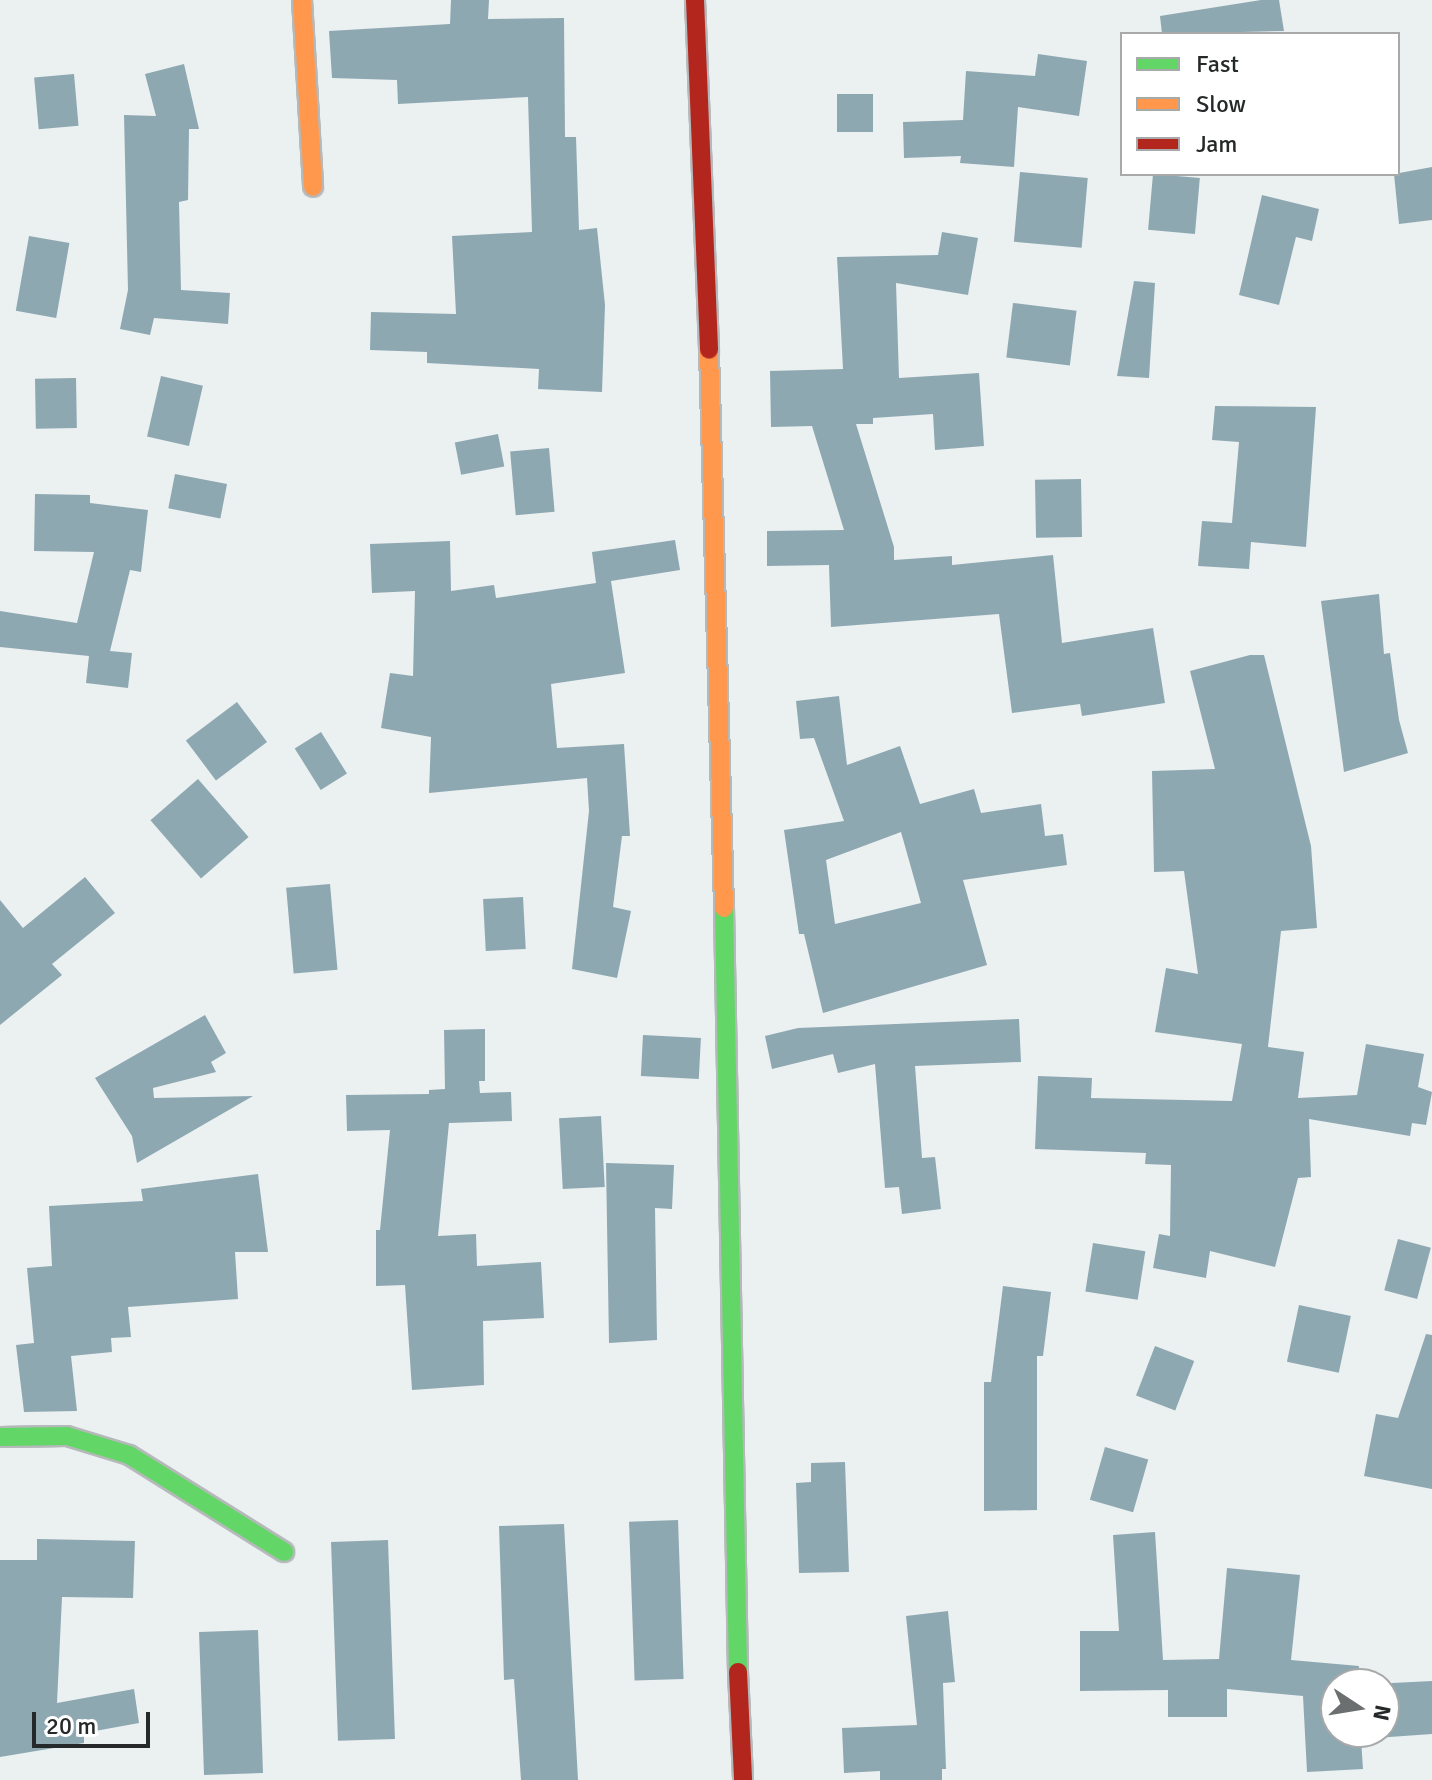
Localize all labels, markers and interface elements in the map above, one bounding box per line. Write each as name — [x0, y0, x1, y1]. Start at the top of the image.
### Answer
legend — [1120, 32, 1400, 176]
text: Fast — [1196, 49, 1239, 79]
text: Slow — [1196, 89, 1246, 119]
text: Jam — [1196, 129, 1237, 159]
north arrow — [1320, 1668, 1400, 1748]
scale bar — [36, 1696, 154, 1746]
text: N — [1367, 1702, 1397, 1723]
text: 20 m — [46, 1711, 96, 1741]

